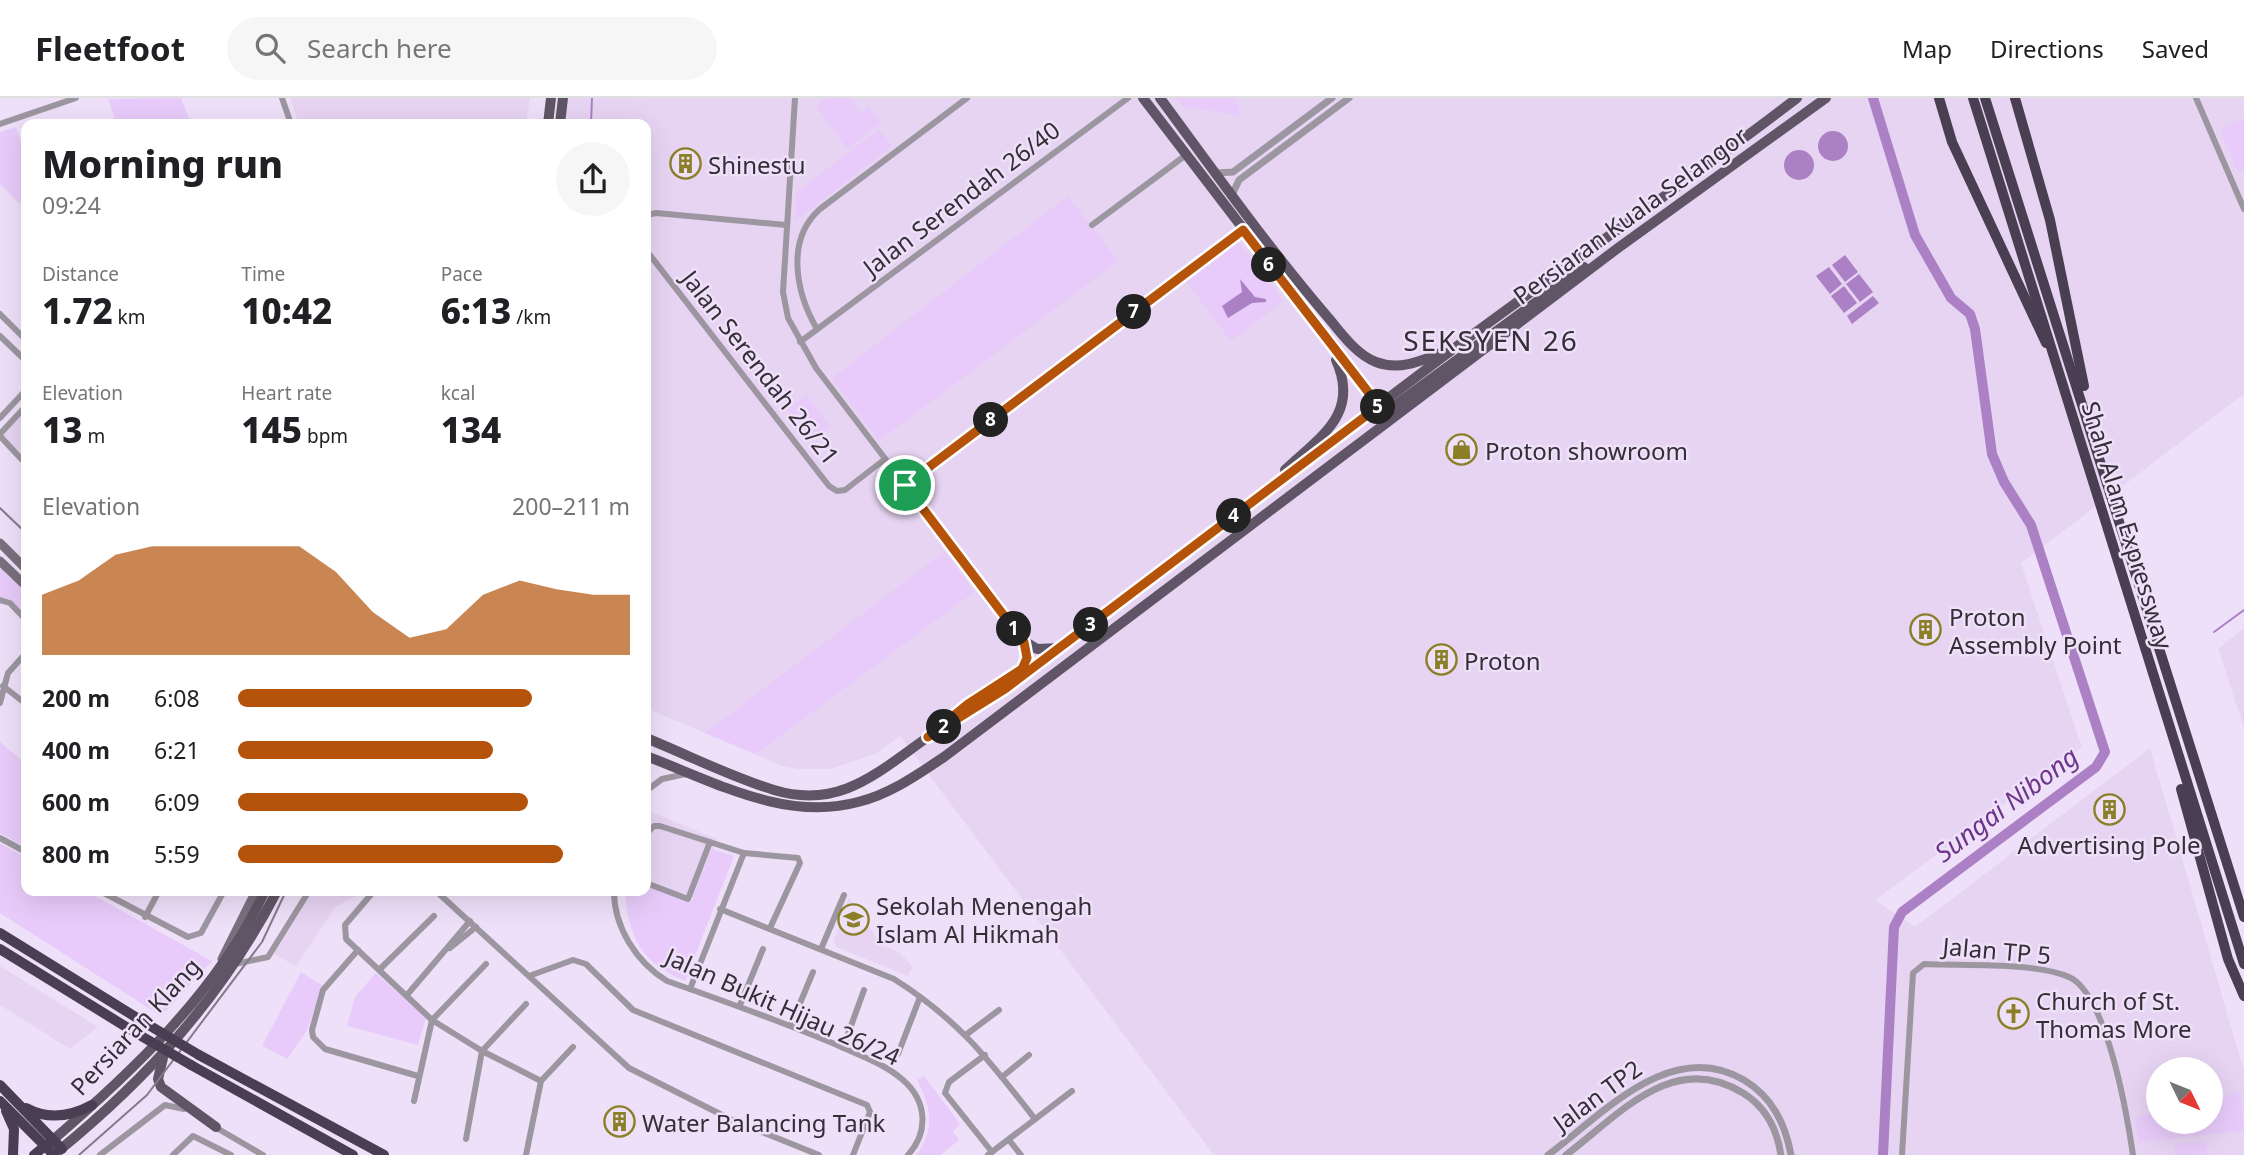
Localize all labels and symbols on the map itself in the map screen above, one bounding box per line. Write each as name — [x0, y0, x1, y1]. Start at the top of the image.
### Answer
street label: Jalan Serendah 26/40 — [854, 113, 1066, 284]
street label: Persiaran Kuala Selangor — [1506, 119, 1754, 311]
building icon: Shinestu — [668, 147, 702, 181]
place label: Shinestu — [708, 148, 806, 181]
pin: 6 — [1252, 248, 1286, 282]
street label: Jalan Serendah 26/21 — [673, 261, 847, 471]
pin: 7 — [1116, 294, 1152, 330]
district label: SEKSYEN 26 — [1403, 321, 1579, 359]
pin: 5 — [1360, 390, 1396, 424]
street label: Shah Alam Expressway — [2075, 397, 2182, 654]
pin: 8 — [974, 402, 1009, 438]
shop icon: Proton showroom — [1445, 433, 1479, 467]
place label: Proton showroom — [1485, 434, 1688, 467]
pin — [875, 455, 935, 515]
pin: 4 — [1216, 498, 1252, 534]
place label: Proton Assembly Point — [1949, 600, 2122, 661]
pin: 3 — [1074, 608, 1108, 642]
pin: 1 — [996, 612, 1032, 646]
building icon: Proton Assembly Point — [1909, 613, 1943, 647]
building icon: Proton — [1424, 643, 1458, 677]
place label: Proton — [1464, 644, 1541, 677]
pin: 2 — [926, 710, 962, 744]
water label: Sungai Nibong — [1927, 738, 2085, 870]
building icon: Advertising Pole — [2092, 793, 2126, 827]
place label: Advertising Pole — [2018, 828, 2200, 861]
place label: Sekolah Menengah Islam Al Hikmah — [876, 889, 1092, 950]
school or university icon: Sekolah Menengah Islam Al Hikmah — [836, 902, 870, 936]
street label: Jalan TP 5 — [1939, 929, 2053, 971]
street label: Jalan Bukit Hijau 26/24 — [659, 939, 906, 1073]
street label: Persiaran Klang — [63, 950, 207, 1102]
place label: Church of St. Thomas More — [2036, 984, 2192, 1045]
church icon: Church of St. Thomas More — [1996, 997, 2030, 1031]
street label: Jalan TP2 — [1544, 1052, 1648, 1140]
north arrow — [2146, 1057, 2222, 1134]
building icon: Water Balancing Tank — [602, 1105, 636, 1139]
place label: Water Balancing Tank — [642, 1106, 885, 1139]

